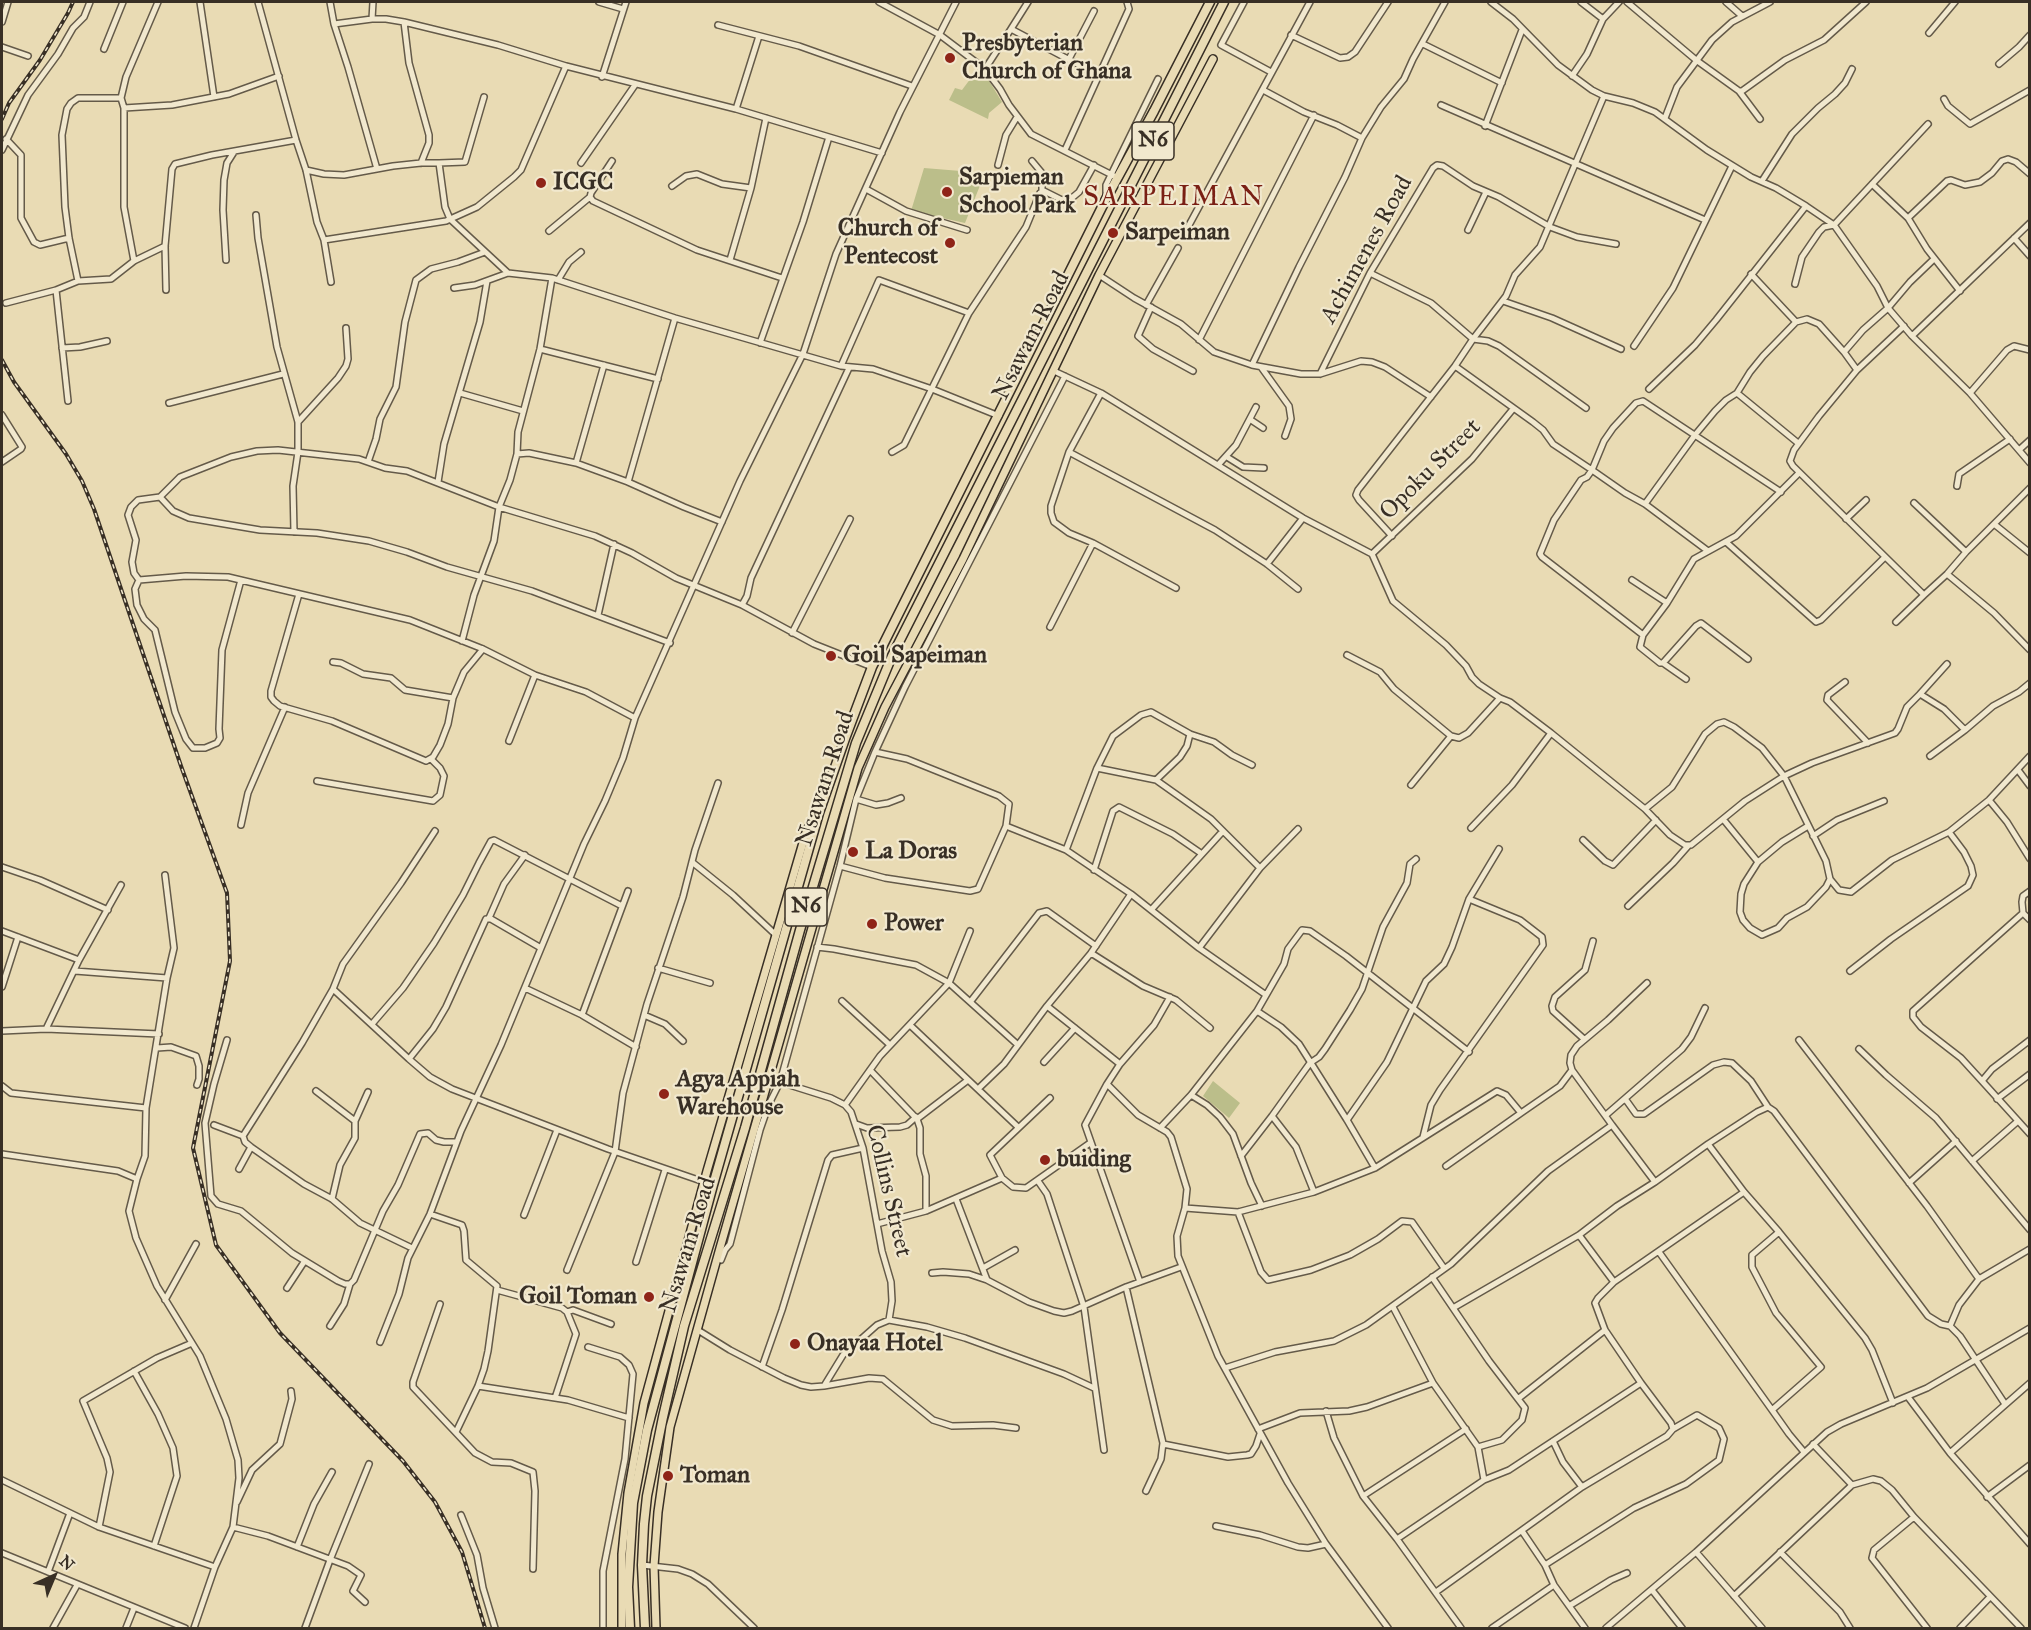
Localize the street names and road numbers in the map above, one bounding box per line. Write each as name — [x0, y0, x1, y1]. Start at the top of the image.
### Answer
road number: N6 — [1132, 122, 1174, 160]
street label: Achimenes Road — [1315, 171, 1419, 329]
street label: Nsawam Road — [987, 267, 1077, 405]
street label: Opoku Street — [1374, 413, 1488, 527]
street label: Nsawam Road — [791, 708, 861, 850]
road number: N6 — [785, 888, 827, 926]
street label: Collins Street — [859, 1122, 917, 1260]
street label: Nsawam Road — [655, 1173, 723, 1317]

